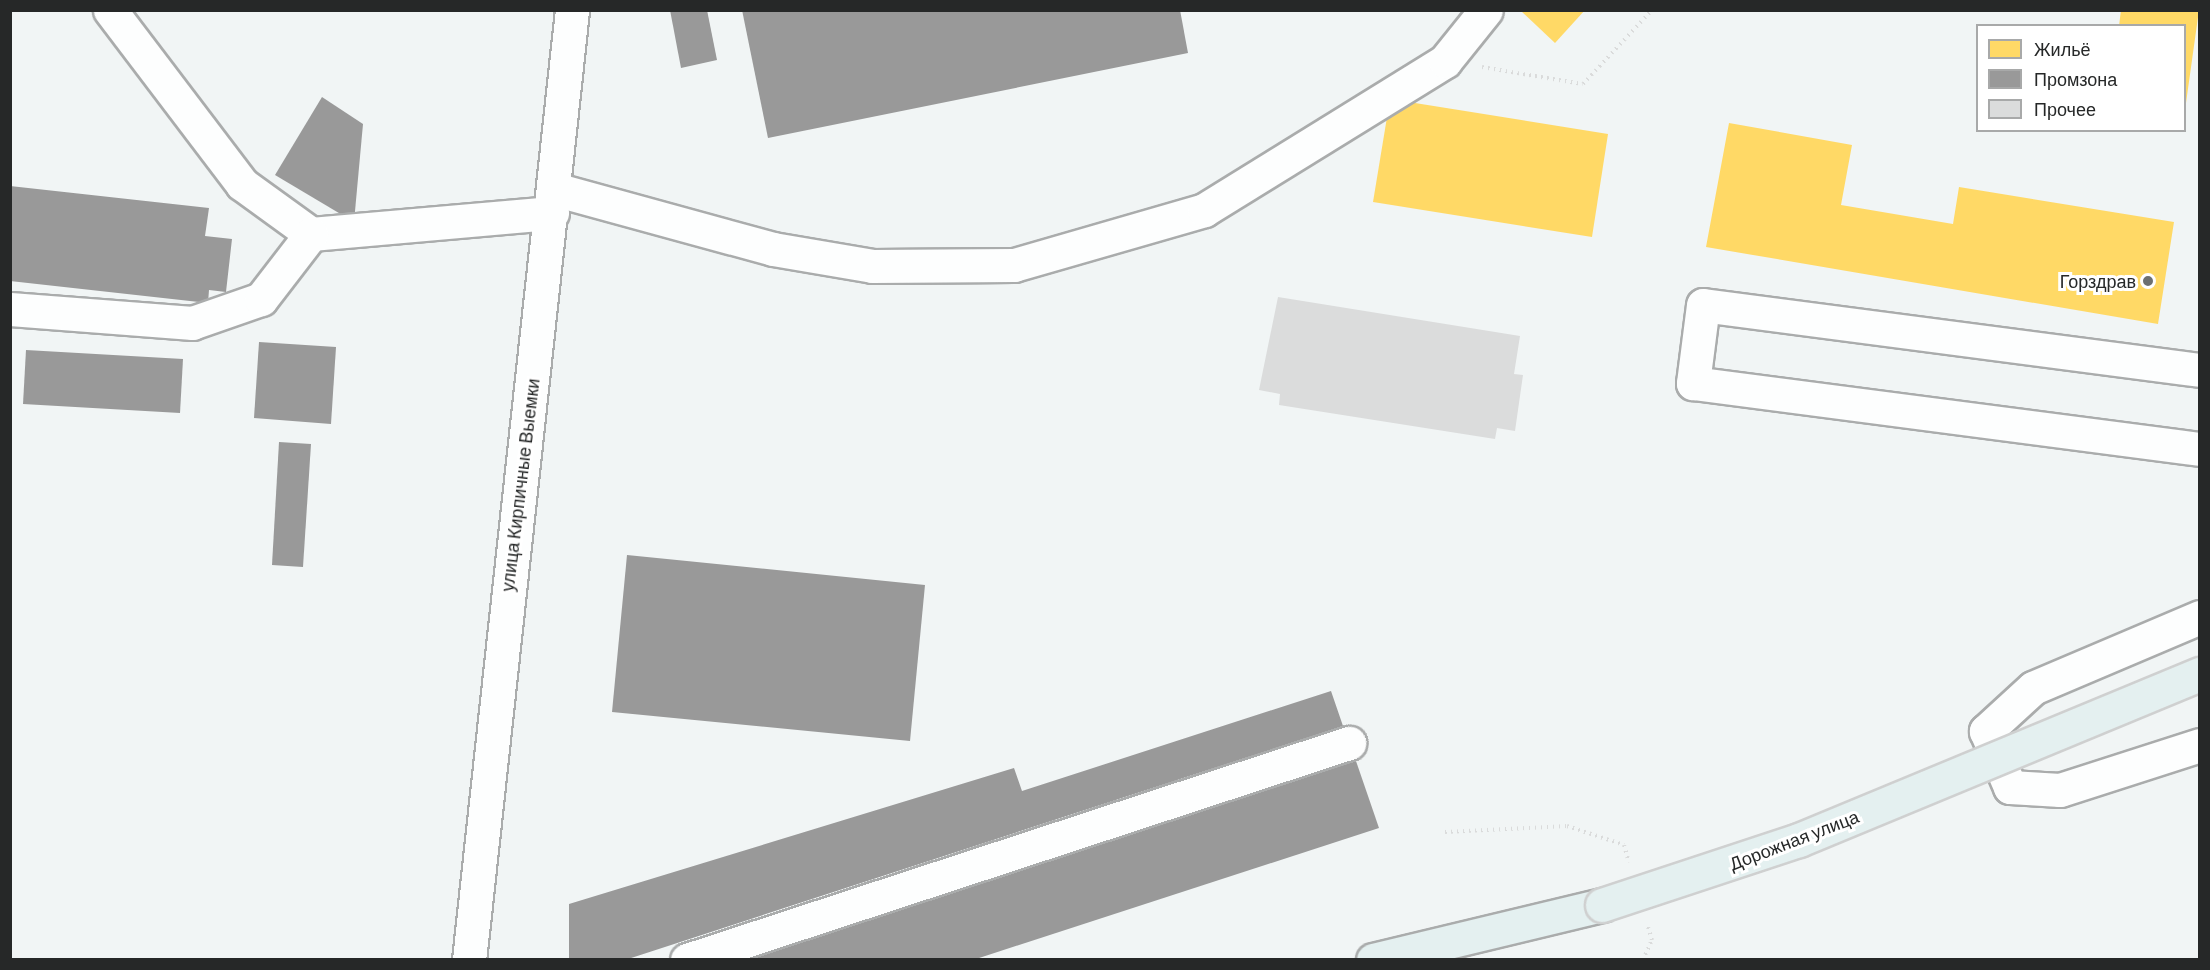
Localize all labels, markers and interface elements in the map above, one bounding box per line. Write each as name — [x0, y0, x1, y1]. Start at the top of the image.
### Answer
legend — [1976, 24, 2186, 132]
text: Жильё — [2034, 38, 2091, 60]
text: Промзона — [2034, 68, 2117, 90]
text: Прочее — [2034, 98, 2096, 120]
place label: Горздрав — [2060, 270, 2136, 292]
marker: Горздрав — [2141, 274, 2155, 288]
street label: улица Кирпичные Выемки — [496, 377, 544, 593]
street label: Дорожная улица — [1726, 805, 1862, 875]

